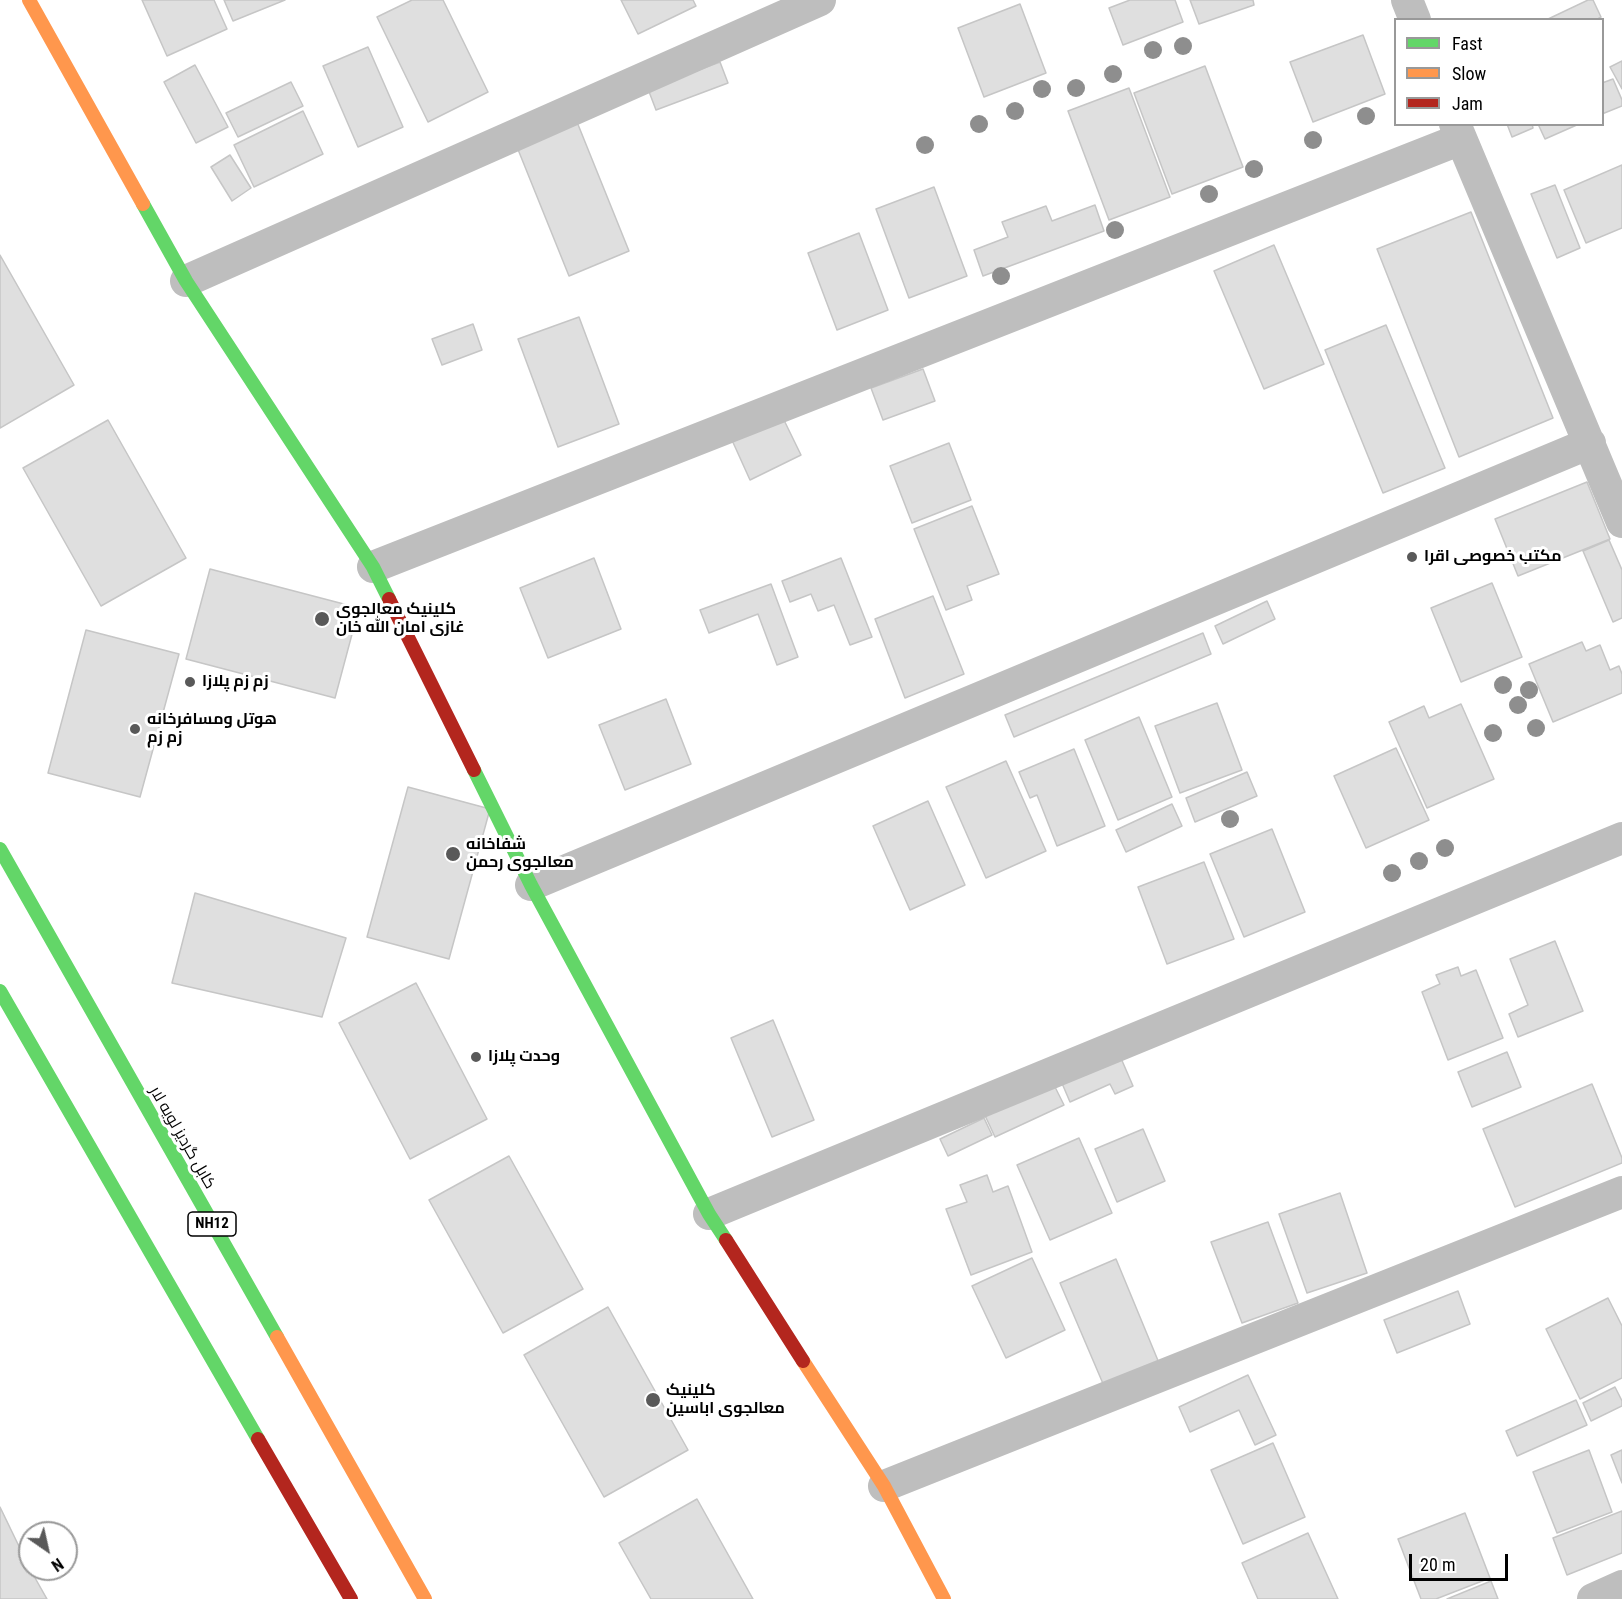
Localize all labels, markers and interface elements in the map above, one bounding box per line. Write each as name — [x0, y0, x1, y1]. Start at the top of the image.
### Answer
legend — [1394, 18, 1604, 126]
text: Fast — [1452, 33, 1483, 54]
text: Slow — [1452, 63, 1486, 84]
text: Jam — [1452, 93, 1483, 114]
place label: مکتب خصوصی اقرا — [1424, 547, 1562, 567]
marker: مکتب خصوصی اقرا — [1405, 550, 1419, 564]
place label: کلینیک معالجوی غازی امان الله خان — [336, 600, 464, 638]
marker: کلینیک معالجوی غازی امان الله خان — [313, 610, 331, 628]
place label: زم زم پلازا — [202, 672, 269, 692]
marker: زم زم پلازا — [183, 675, 197, 689]
place label: هوتل ومسافرخانه زم زم — [147, 710, 277, 748]
marker: هوتل ومسافرخانه زم زم — [128, 722, 142, 736]
place label: شفاخانه معالجوی رحمن — [466, 835, 574, 873]
marker: شفاخانه معالجوی رحمن — [444, 845, 462, 863]
place label: وحدت پلازا — [488, 1047, 560, 1067]
marker: وحدت پلازا — [469, 1050, 483, 1064]
street label: کابل گردیز لویه لار — [145, 1083, 219, 1193]
road number: NH12 — [188, 1212, 236, 1236]
place label: کلینیک معالجوی اباسین — [666, 1381, 785, 1419]
marker: کلینیک معالجوی اباسین — [644, 1391, 662, 1409]
north arrow — [18, 1521, 78, 1581]
scale bar — [1412, 1542, 1511, 1580]
text: N — [48, 1554, 67, 1575]
text: 20 m — [1420, 1554, 1455, 1575]

